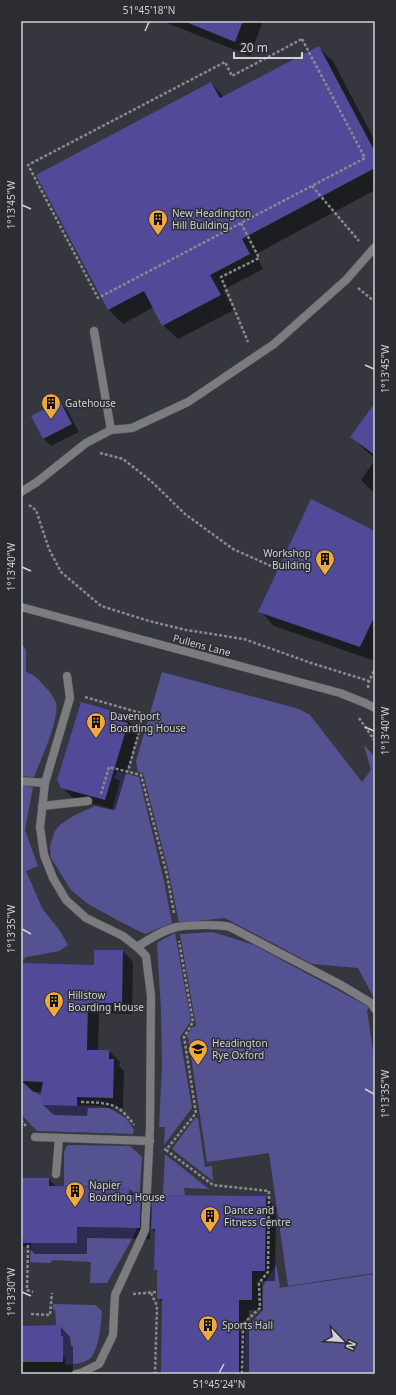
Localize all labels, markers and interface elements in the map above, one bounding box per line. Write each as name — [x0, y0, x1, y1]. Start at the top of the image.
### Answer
text: 51°45'18"N — [123, 3, 175, 17]
scale bar — [234, 34, 302, 60]
text: 20 m — [240, 39, 268, 56]
text: 1°13'45"W — [4, 180, 18, 229]
place label: New Headington Hill Building — [172, 206, 251, 232]
building icon: New Headington Hill Building — [147, 208, 169, 236]
text: 1°13'45"W — [378, 344, 392, 393]
building icon: Gatehouse — [40, 392, 62, 420]
place label: Gatehouse — [65, 396, 116, 410]
text: 1°13'40"W — [4, 542, 18, 591]
place label: Workshop Building — [263, 546, 311, 572]
building icon: Workshop Building — [314, 548, 336, 576]
street label: Pullens Lane — [172, 631, 233, 660]
text: 1°13'40"W — [378, 706, 392, 755]
place label: Davenport Boarding House — [110, 709, 186, 735]
building icon: Davenport Boarding House — [85, 711, 107, 739]
text: 1°13'35"W — [4, 904, 18, 953]
place label: Hillstow Boarding House — [68, 988, 144, 1014]
building icon: Hillstow Boarding House — [43, 990, 65, 1018]
place label: Headington Rye Oxford — [212, 1036, 268, 1062]
school or university icon: Headington Rye Oxford — [187, 1038, 209, 1066]
text: 1°13'35"W — [378, 1069, 392, 1118]
place label: Napier Boarding House — [89, 1178, 165, 1204]
building icon: Napier Boarding House — [64, 1180, 86, 1208]
place label: Dance and Fitness Centre — [224, 1203, 291, 1229]
building icon: Dance and Fitness Centre — [199, 1205, 221, 1233]
text: 1°13'30"W — [4, 1267, 18, 1316]
building icon: Sports Hall — [197, 1314, 219, 1342]
place label: Sports Hall — [222, 1318, 273, 1332]
north arrow — [322, 1321, 362, 1361]
text: N — [343, 1338, 360, 1353]
text: 51°45'24"N — [193, 1377, 245, 1391]

